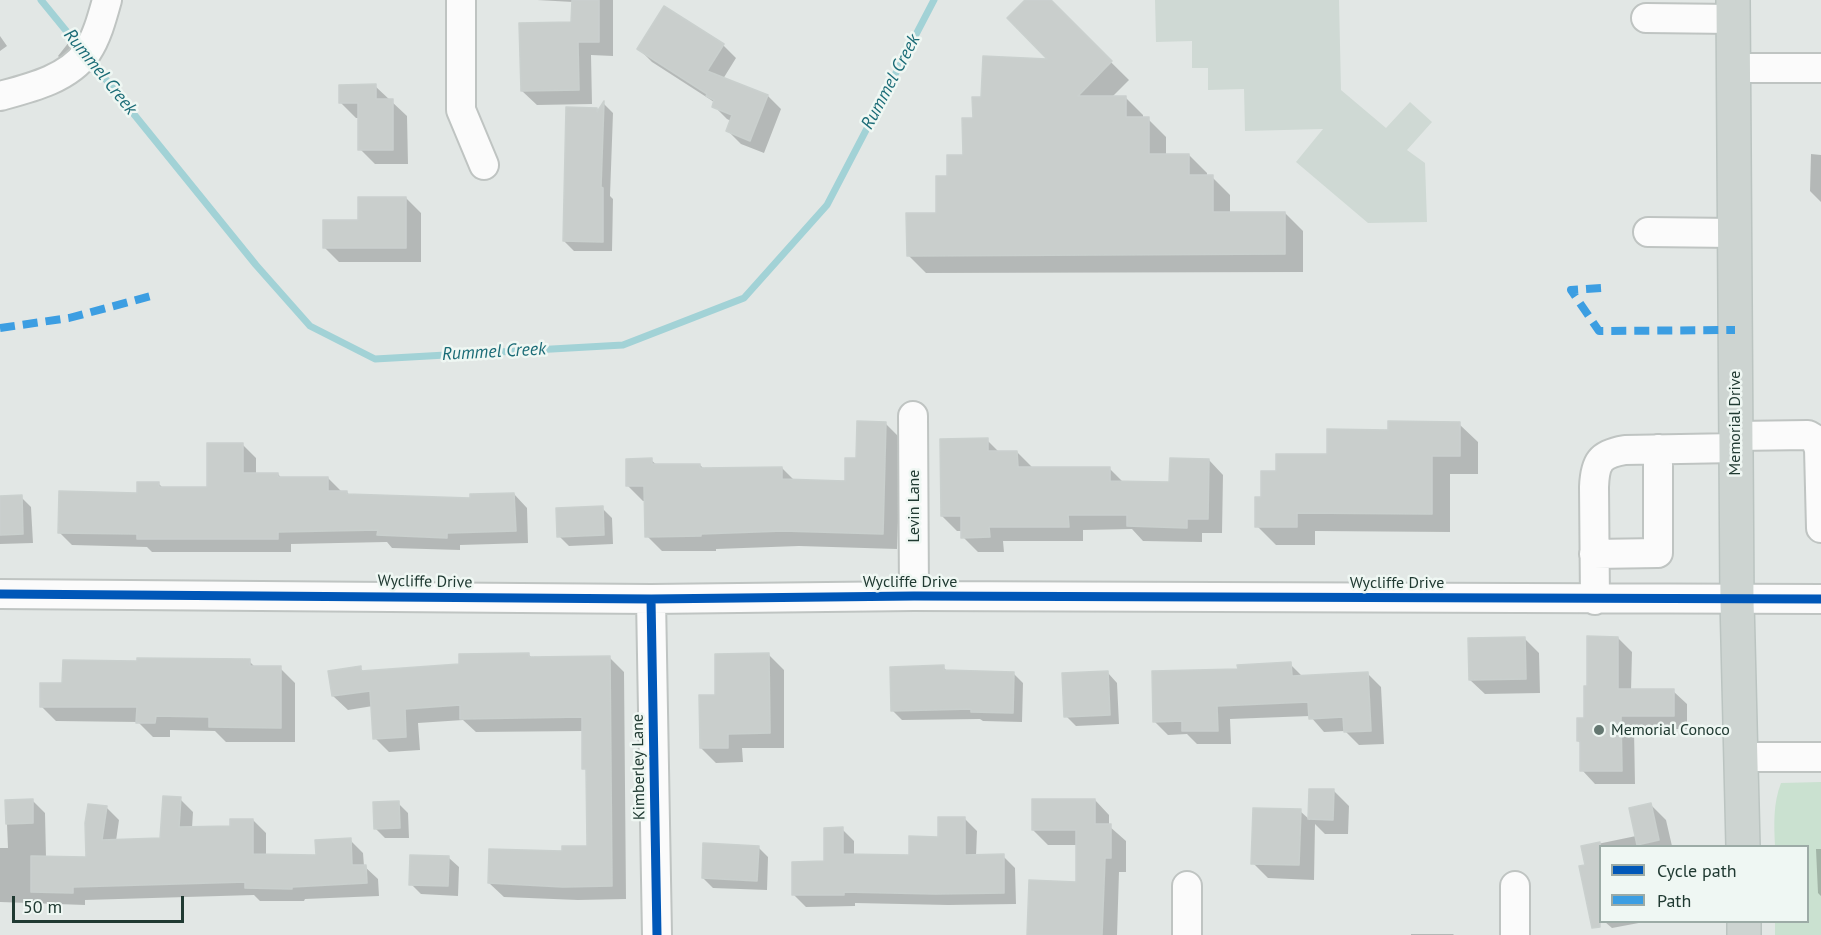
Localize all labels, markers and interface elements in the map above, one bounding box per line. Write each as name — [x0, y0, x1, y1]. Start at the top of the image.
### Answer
water label: Rummel Creek — [59, 25, 141, 119]
water label: Rummel Creek — [857, 31, 925, 133]
water label: Rummel Creek — [441, 338, 547, 366]
street label: Memorial Drive — [1725, 371, 1745, 475]
street label: Levin Lane — [904, 470, 924, 542]
street label: Wycliffe Drive — [377, 572, 473, 592]
street label: Wycliffe Drive — [863, 572, 957, 592]
street label: Wycliffe Drive — [1350, 573, 1444, 593]
street label: Kimberley Lane — [628, 714, 650, 820]
place label: Memorial Conoco — [1611, 720, 1730, 740]
marker: Memorial Conoco — [1592, 723, 1606, 737]
legend — [1599, 845, 1809, 923]
text: Cycle path — [1657, 859, 1737, 882]
scale bar — [15, 884, 188, 922]
text: Path — [1657, 889, 1691, 912]
text: 50 m — [23, 895, 62, 918]

